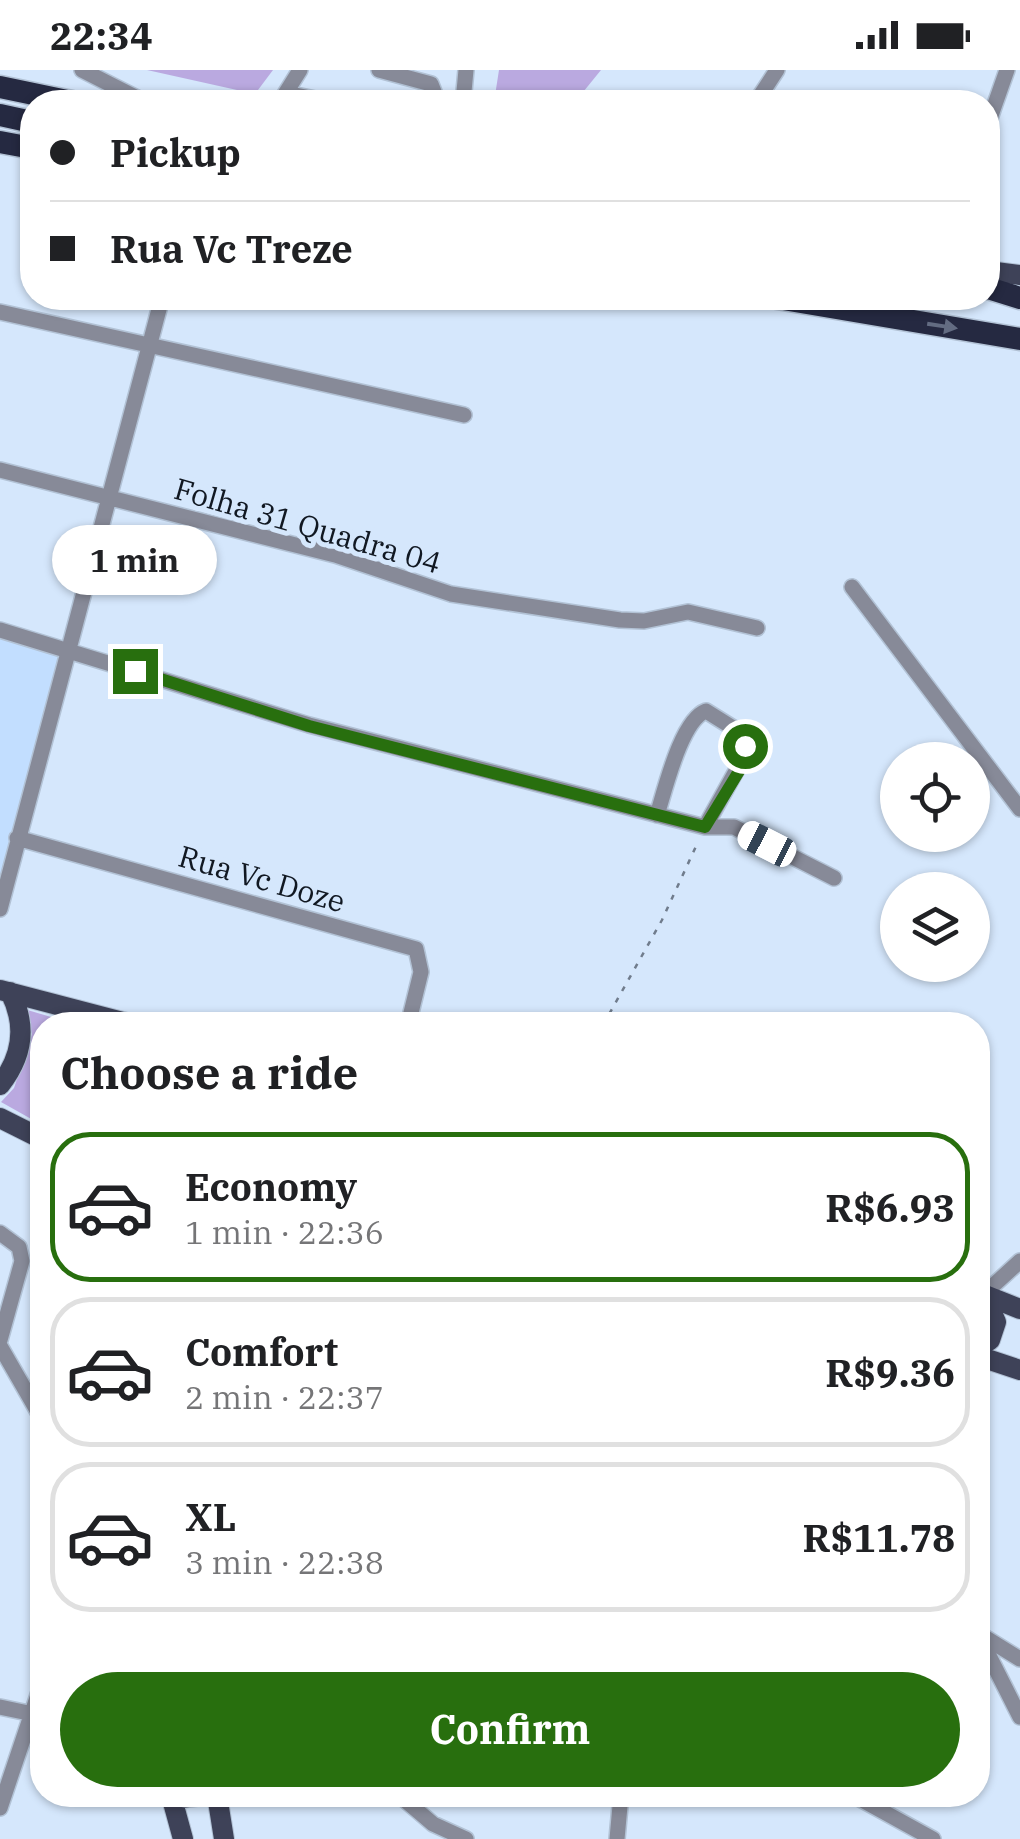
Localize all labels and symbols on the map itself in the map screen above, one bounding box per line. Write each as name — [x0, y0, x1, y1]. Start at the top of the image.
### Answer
one-way arrow — [927, 319, 958, 335]
street label: Folha 31 Quadra 04 — [170, 468, 446, 582]
callout: 1 min — [52, 526, 218, 596]
route end — [113, 649, 158, 694]
route start — [723, 724, 768, 769]
car — [733, 817, 801, 871]
street label: Rua Vc Doze — [174, 836, 350, 920]

